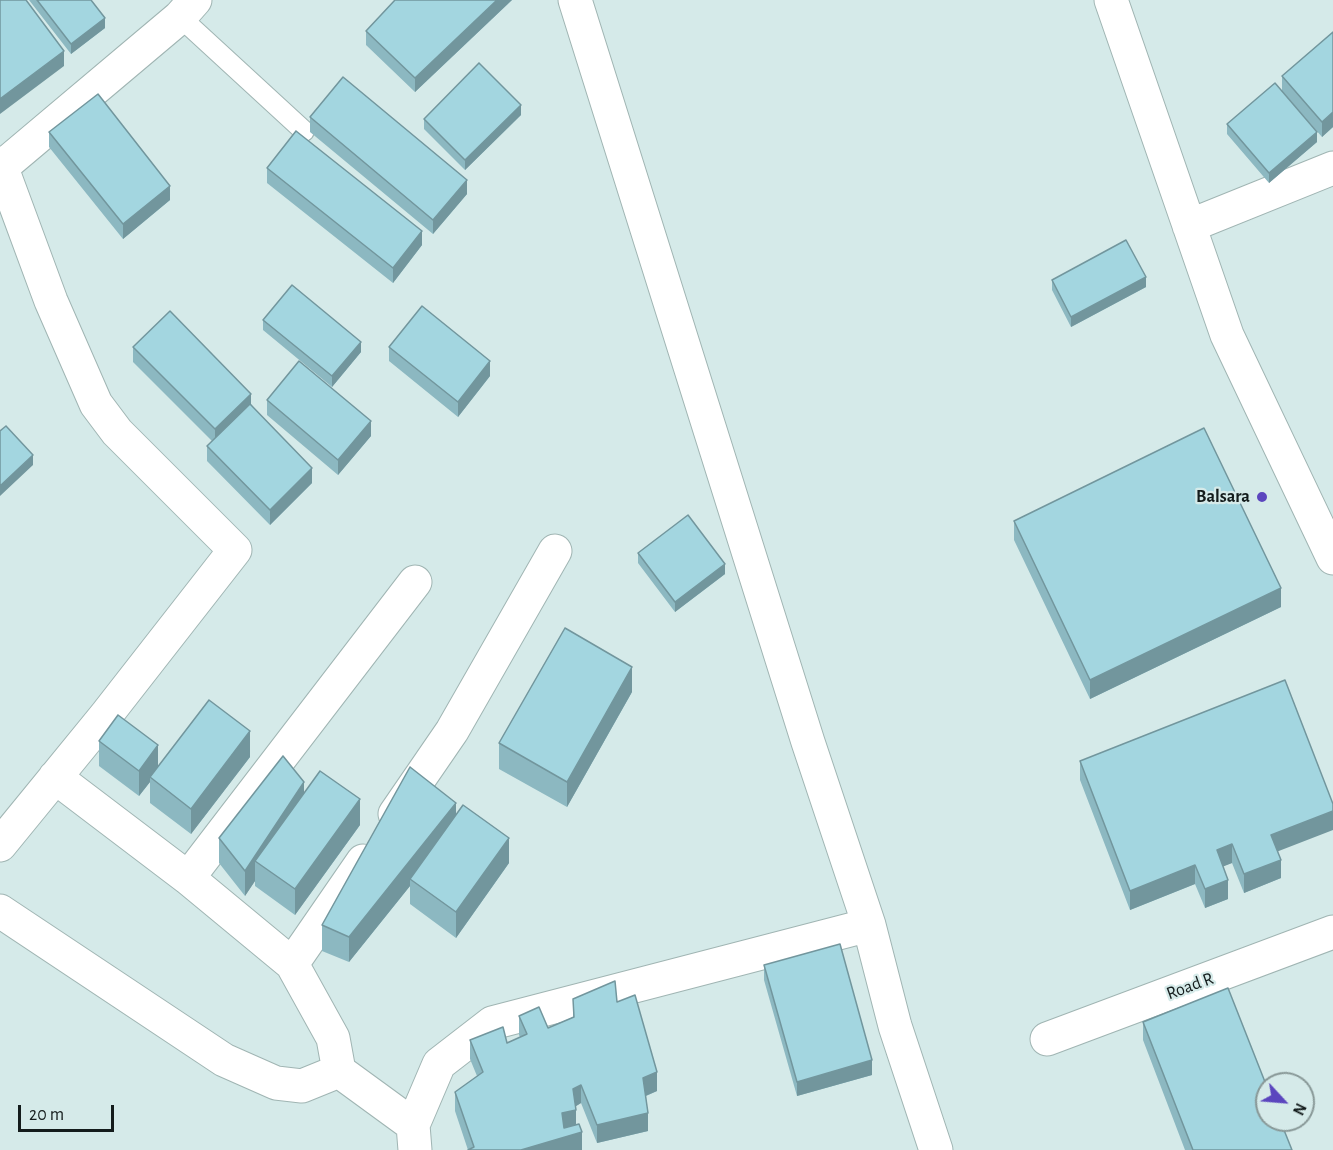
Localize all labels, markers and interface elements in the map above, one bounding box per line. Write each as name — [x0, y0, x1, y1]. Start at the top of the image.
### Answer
place label: Balsara — [1196, 486, 1250, 508]
marker: Balsara — [1255, 490, 1269, 504]
street label: Road R — [1163, 968, 1217, 1004]
north arrow — [1255, 1072, 1315, 1132]
scale bar — [21, 1093, 117, 1131]
text: N — [1290, 1101, 1309, 1118]
text: 20 m — [29, 1106, 64, 1124]

